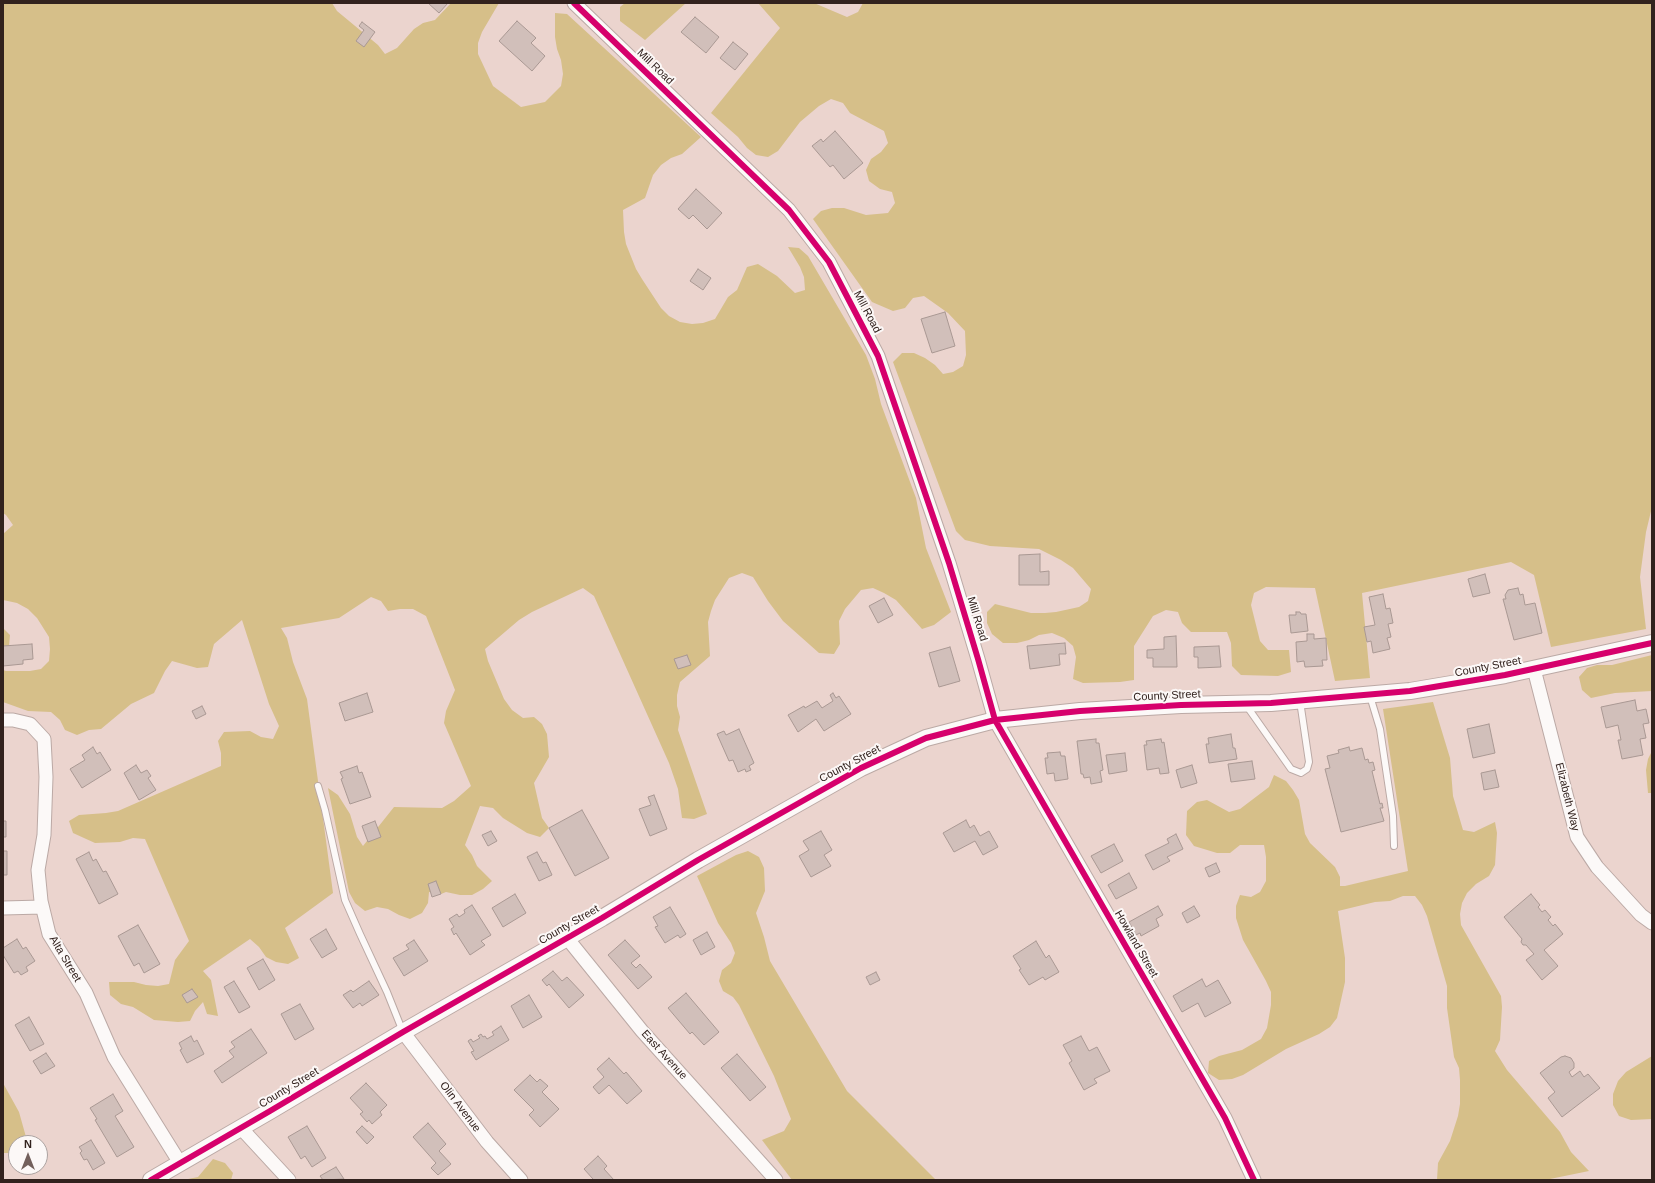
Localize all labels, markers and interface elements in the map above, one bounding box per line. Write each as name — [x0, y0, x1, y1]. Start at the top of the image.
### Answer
street label: Mill Road — [634, 46, 676, 88]
street label: Mill Road — [850, 289, 884, 335]
street label: Mill Road — [964, 595, 990, 643]
street label: County Street — [1454, 654, 1522, 680]
street label: County Street — [1133, 688, 1201, 704]
street label: County Street — [817, 742, 883, 786]
street label: Elizabeth Way — [1552, 761, 1582, 833]
street label: County Street — [537, 902, 601, 948]
street label: Howland Street — [1111, 908, 1161, 980]
street label: Alta Street — [46, 934, 84, 984]
street label: East Avenue — [638, 1027, 690, 1083]
street label: County Street — [257, 1065, 321, 1111]
street label: Olin Avenue — [437, 1079, 483, 1135]
north arrow — [8, 1135, 48, 1175]
text: N — [24, 1138, 32, 1150]

